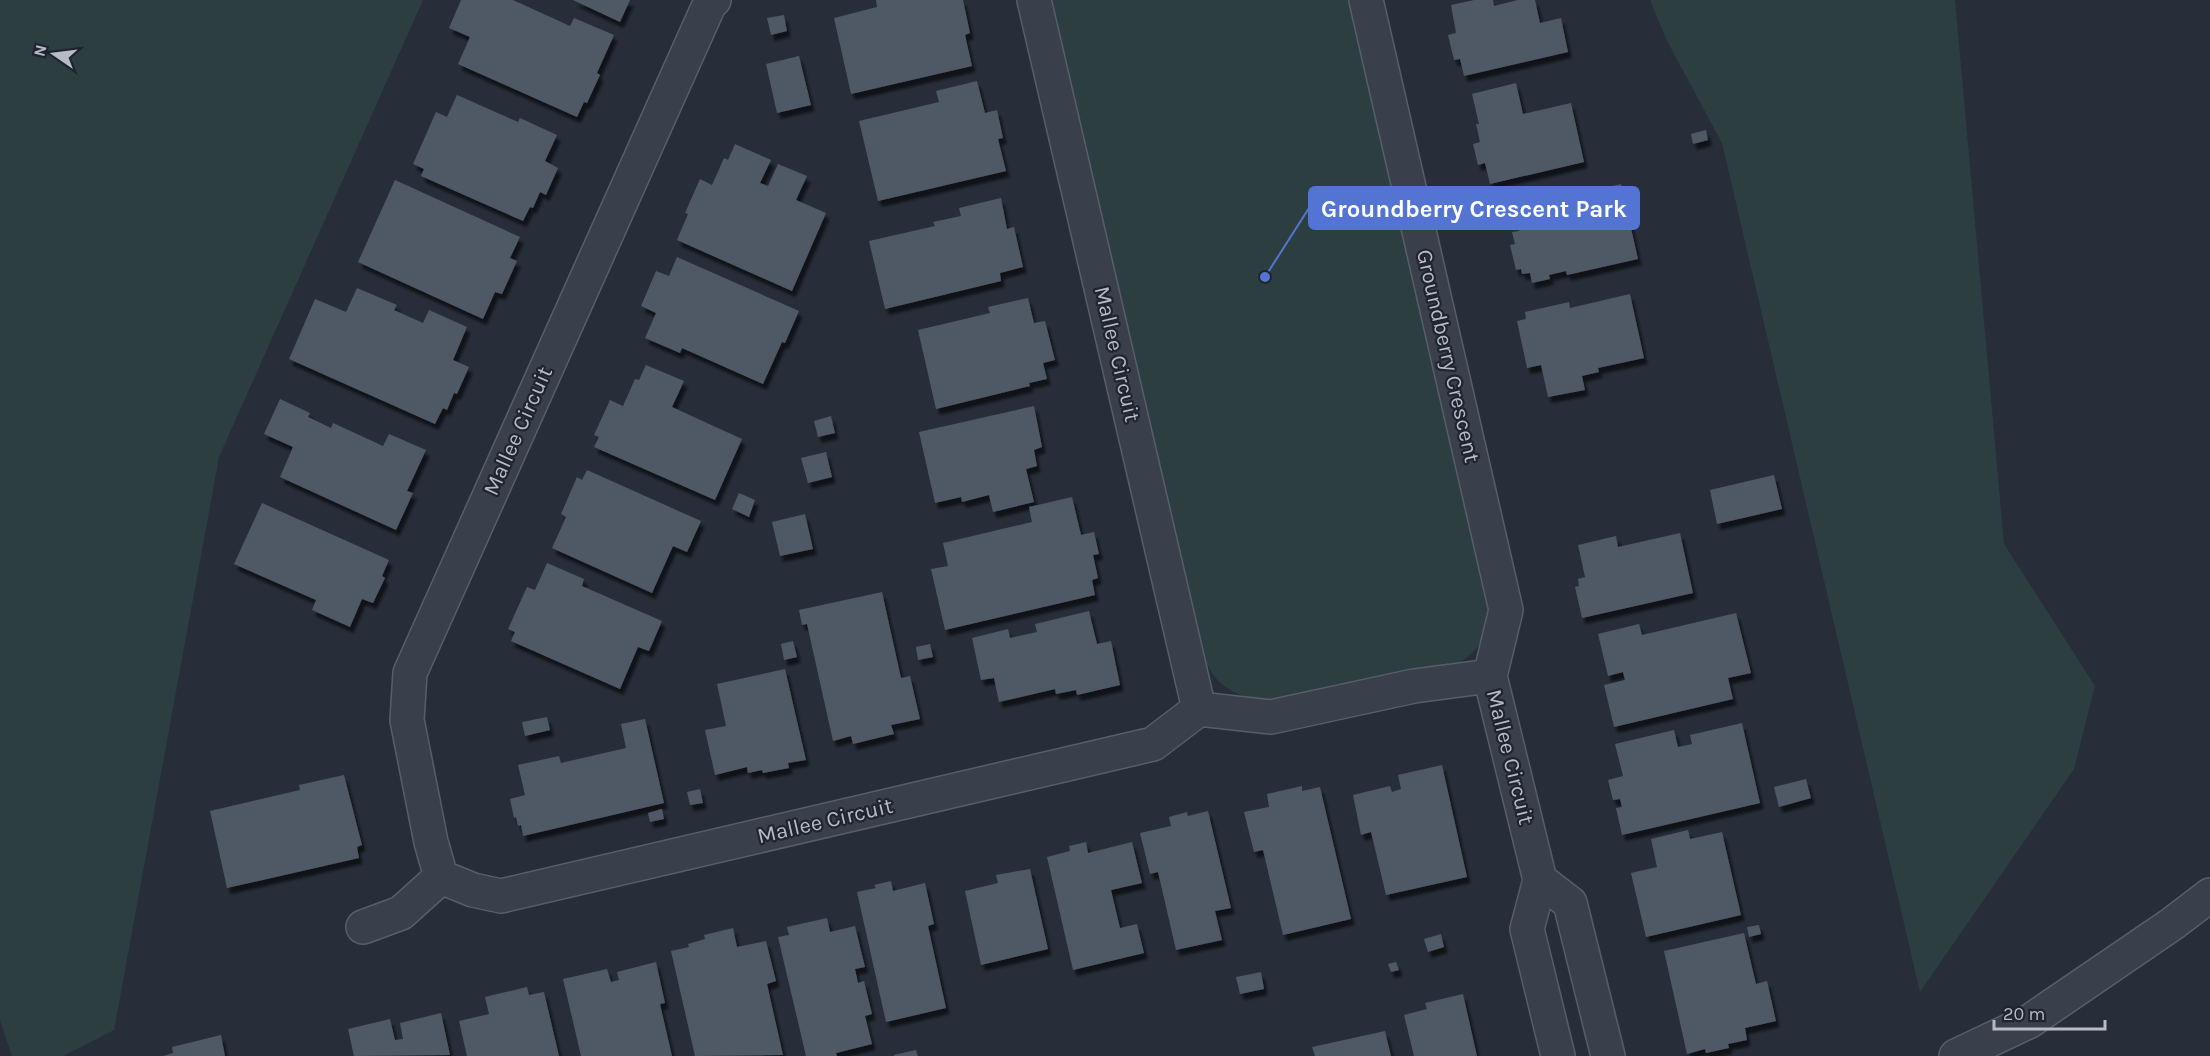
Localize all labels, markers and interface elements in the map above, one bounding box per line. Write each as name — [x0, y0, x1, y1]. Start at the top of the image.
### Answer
north arrow — [24, 24, 84, 84]
text: N — [29, 43, 51, 58]
callout: Groundberry Crescent Park — [1309, 187, 1639, 229]
text: Groundberry Crescent Park — [1321, 195, 1627, 223]
street label: Groundberry Crescent — [1411, 247, 1485, 465]
street label: Mallee Circuit — [1089, 284, 1145, 424]
street label: Mallee Circuit — [478, 362, 558, 500]
street label: Mallee Circuit — [1481, 687, 1539, 827]
street label: Mallee Circuit — [755, 793, 895, 849]
scale bar — [1994, 993, 2105, 1031]
text: 20 m — [2003, 1003, 2045, 1025]

